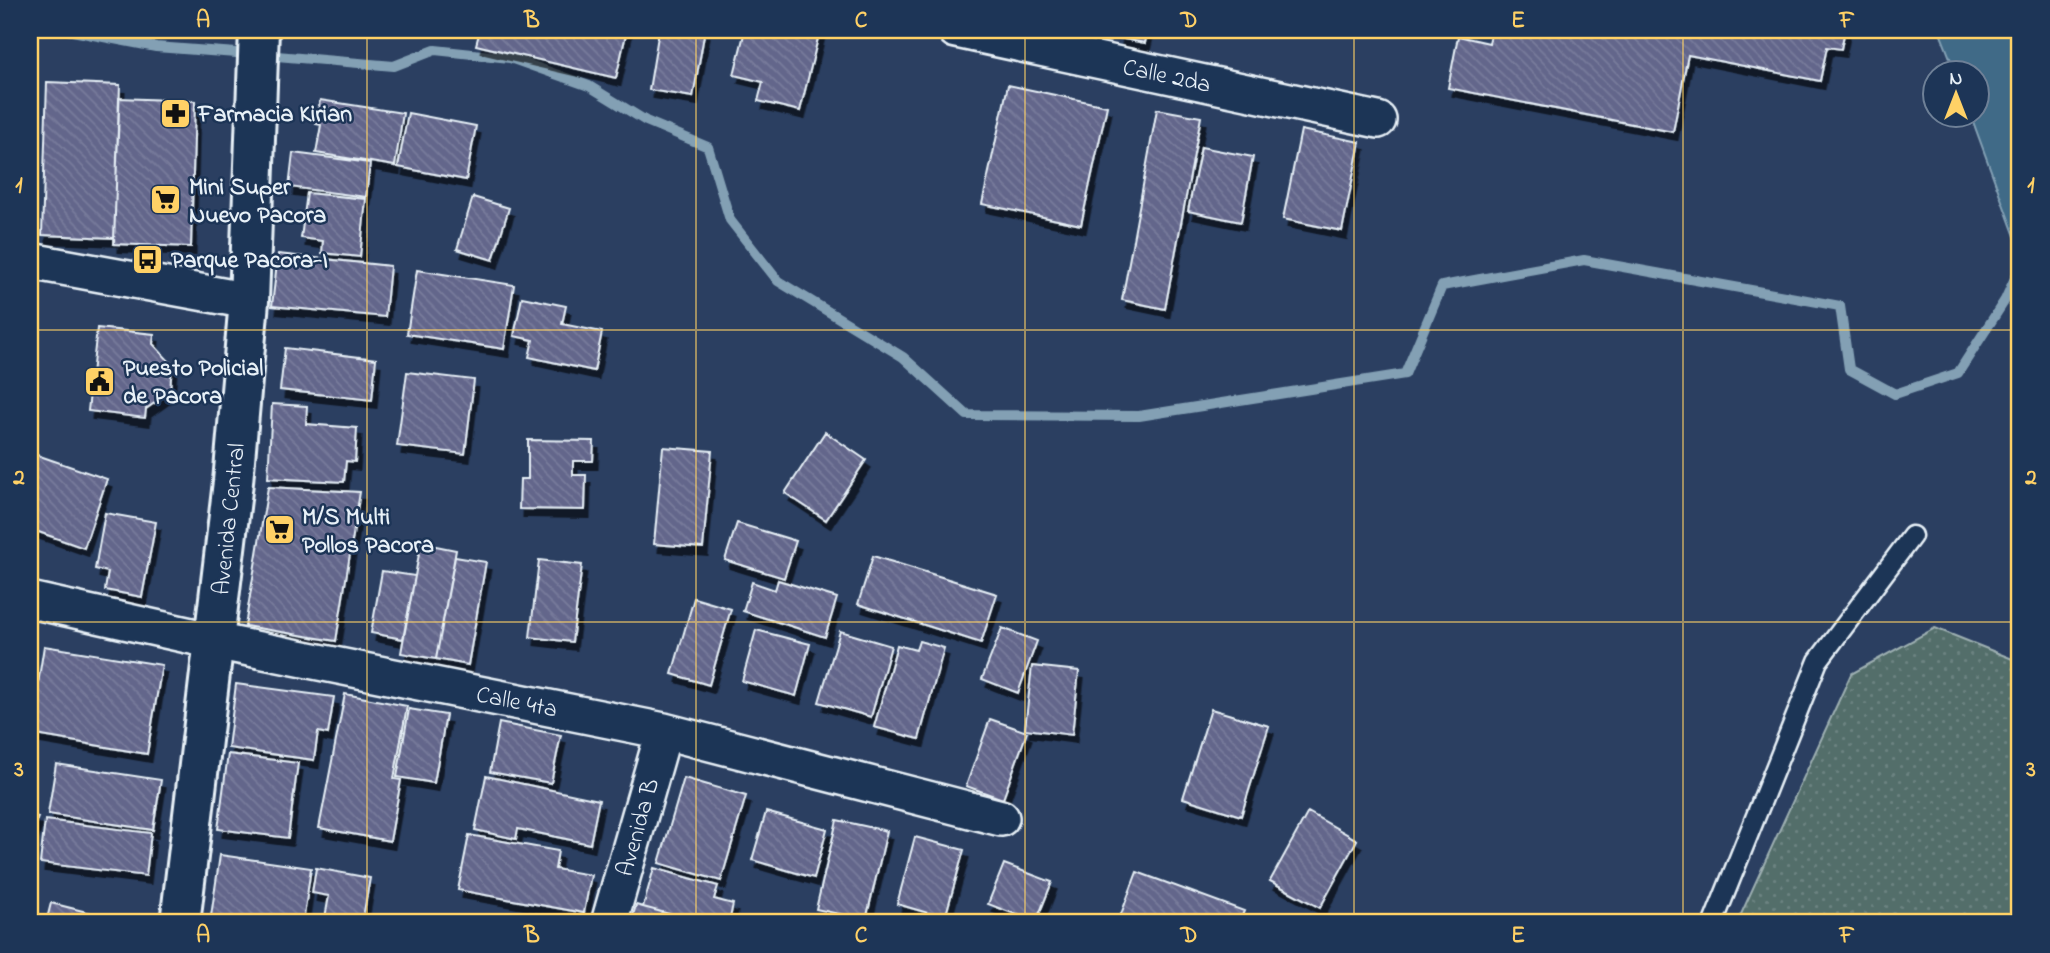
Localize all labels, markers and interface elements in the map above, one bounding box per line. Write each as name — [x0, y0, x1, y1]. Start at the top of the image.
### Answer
text: A — [196, 5, 210, 38]
text: B — [523, 5, 540, 38]
text: C — [855, 5, 868, 38]
text: D — [1180, 5, 1197, 38]
text: E — [1511, 5, 1525, 38]
text: F — [1839, 5, 1855, 38]
street label: Calle 2da — [1119, 51, 1214, 104]
north arrow — [1920, 60, 1990, 130]
text: N — [1950, 66, 1963, 93]
pharmacy icon: Farmacia Kirian — [158, 96, 192, 130]
place label: Farmacia Kirian — [197, 98, 352, 133]
text: 1 — [15, 170, 23, 203]
text: 1 — [2027, 170, 2035, 203]
place label: Mini Super Nuevo Pacora — [189, 171, 326, 234]
supermarket icon: Mini Super Nuevo Pacora — [149, 183, 183, 217]
bus stop icon: Parque Pacora-I — [131, 242, 165, 276]
place label: Parque Pacora-I — [171, 244, 328, 279]
place label: Puesto Policial de Pacora — [123, 352, 263, 415]
public building icon: Puesto Policial de Pacora — [83, 364, 117, 398]
street label: Avenida Central — [205, 442, 256, 597]
text: 2 — [12, 462, 25, 495]
text: 2 — [2024, 462, 2037, 495]
place label: M/S Multi Pollos Pacora — [302, 501, 434, 564]
supermarket icon: M/S Multi Pollos Pacora — [262, 513, 296, 547]
street label: Calle 4ta — [473, 678, 560, 728]
text: 3 — [13, 754, 24, 787]
text: 3 — [2025, 754, 2036, 787]
street label: Avenida B — [609, 775, 670, 881]
text: A — [196, 920, 210, 953]
text: B — [523, 920, 540, 953]
text: C — [855, 920, 868, 953]
text: D — [1180, 920, 1197, 953]
text: E — [1511, 920, 1525, 953]
text: F — [1839, 920, 1855, 953]

